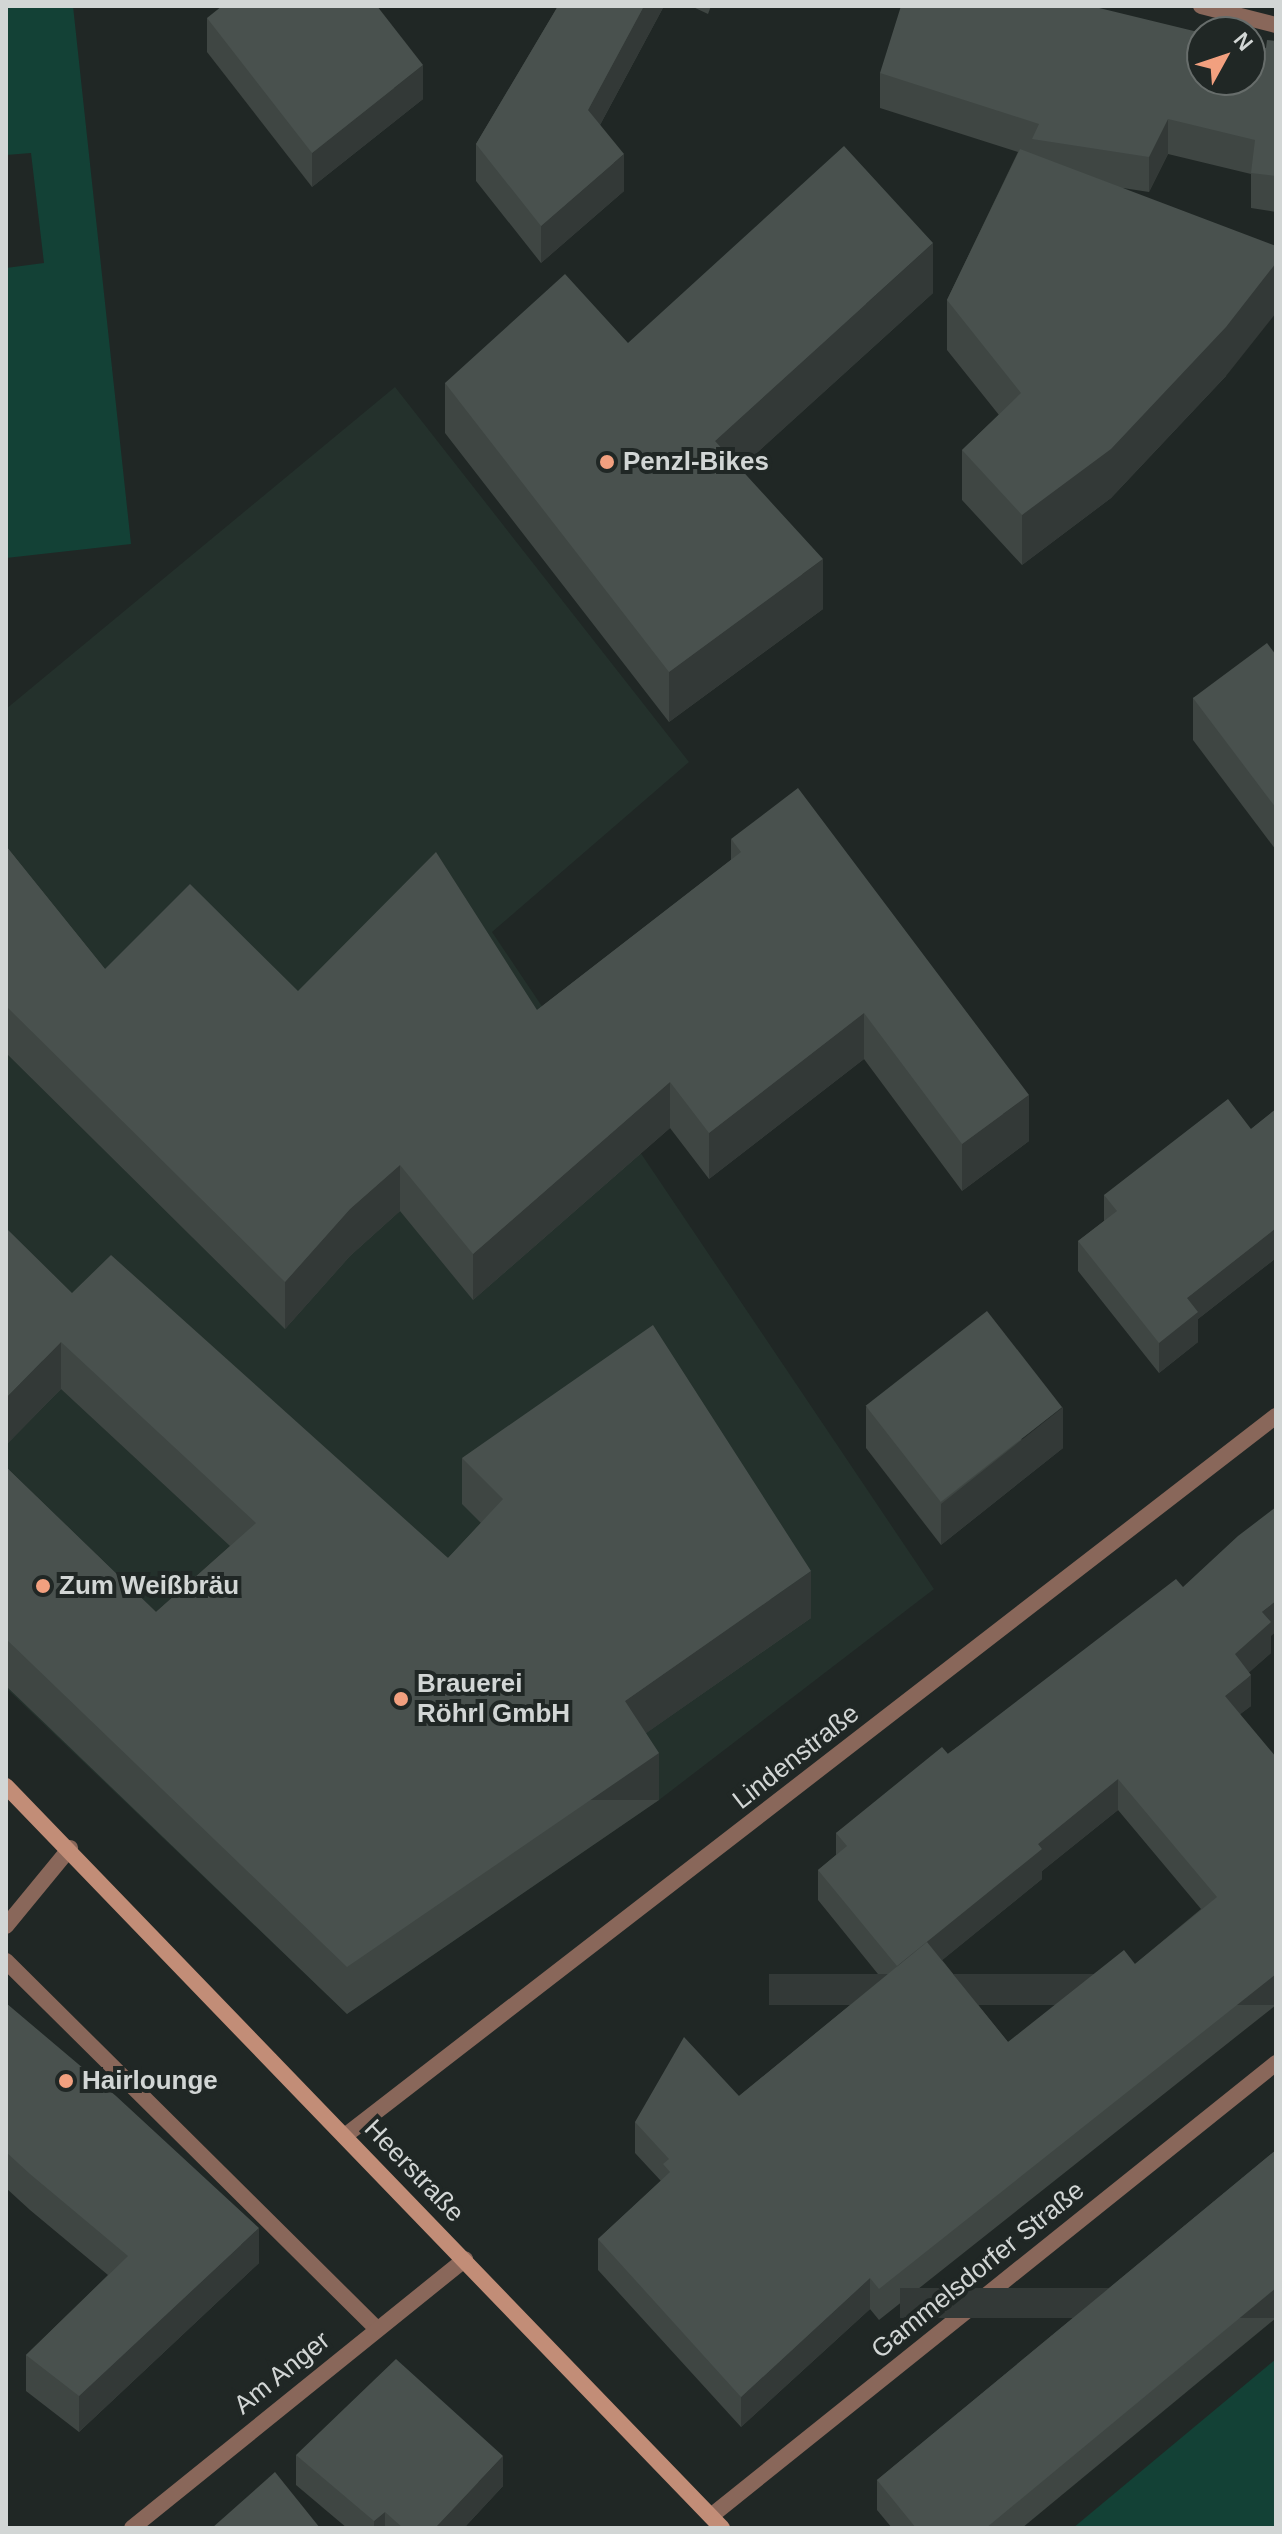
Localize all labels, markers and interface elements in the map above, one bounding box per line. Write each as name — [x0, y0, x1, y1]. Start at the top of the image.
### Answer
north arrow — [1186, 16, 1266, 96]
text: N — [1229, 27, 1258, 56]
place label: Penzl-Bikes — [623, 446, 769, 478]
marker: Penzl-Bikes — [598, 453, 616, 471]
place label: Zum Weißbräu — [59, 1570, 239, 1602]
marker: Zum Weißbräu — [34, 1577, 52, 1595]
place label: Brauerei Röhrl GmbH — [417, 1668, 570, 1730]
marker: Brauerei Röhrl GmbH — [392, 1690, 410, 1708]
street label: Lindenstraße — [727, 1698, 865, 1816]
place label: Hairlounge — [82, 2065, 218, 2097]
marker: Hairlounge — [57, 2072, 75, 2090]
street label: Heerstraße — [358, 2113, 470, 2229]
street label: Gammelsdorfer Straße — [865, 2175, 1091, 2365]
street label: Am Anger — [227, 2325, 337, 2421]

